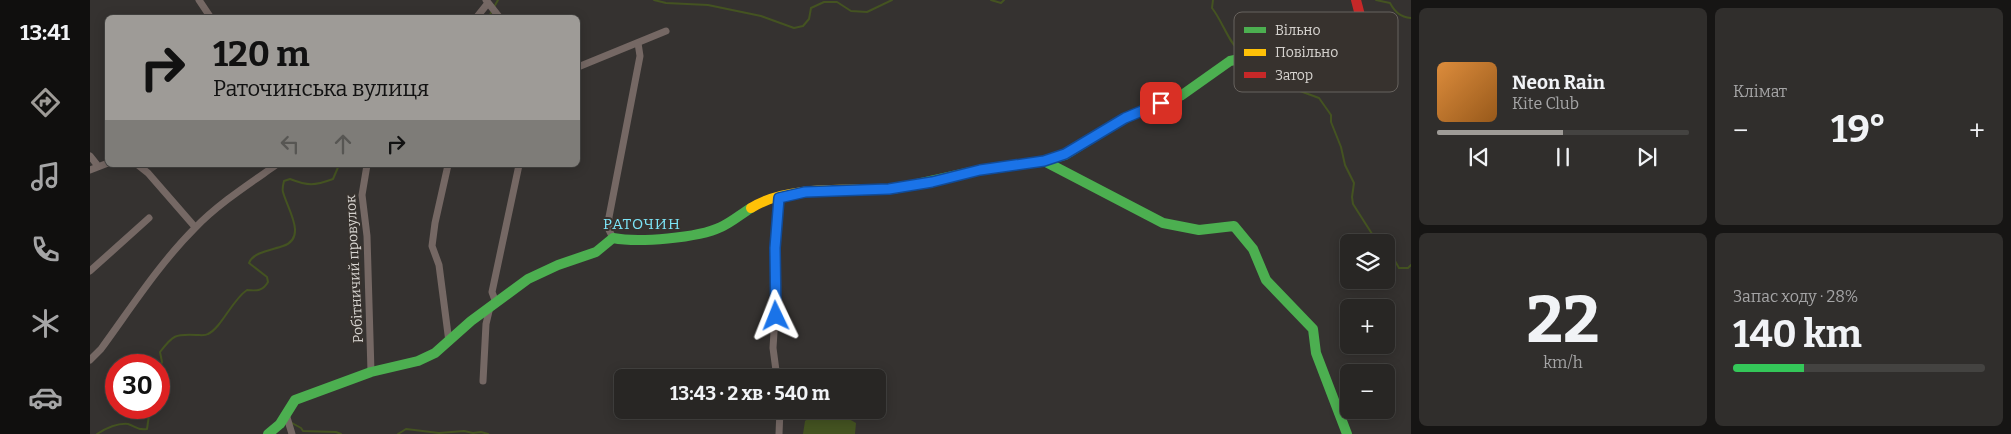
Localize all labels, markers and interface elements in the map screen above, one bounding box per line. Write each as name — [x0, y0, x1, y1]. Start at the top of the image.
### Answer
legend — [1234, 12, 1398, 92]
text: 13:41 — [20, 19, 70, 46]
text: Вільно — [1275, 22, 1320, 39]
text: 120 m — [213, 33, 310, 75]
icon: right — [130, 35, 195, 100]
text: Повільно — [1275, 44, 1338, 61]
text: Затор — [1275, 67, 1313, 84]
text: Neon Rain — [1512, 71, 1605, 94]
text: Раточинська вулиця — [213, 75, 429, 102]
pin — [1140, 82, 1182, 124]
text: Клімат — [1733, 82, 1787, 101]
icon: directions — [28, 85, 63, 120]
icon: arrive — [1147, 89, 1175, 117]
text: Kite Club — [1512, 94, 1579, 113]
text: 19° — [1831, 106, 1886, 152]
text: − — [1733, 114, 1748, 147]
text: + — [1969, 114, 1985, 147]
icon: left — [276, 130, 304, 158]
icon: ahead — [329, 130, 357, 158]
icon: right — [382, 130, 410, 158]
icon: previous — [1465, 143, 1493, 171]
icon: pause — [1549, 143, 1577, 171]
icon: next — [1633, 143, 1661, 171]
icon: music — [28, 159, 63, 194]
street label: Робітничий провулок — [342, 194, 367, 344]
district label: РАТОЧИН — [603, 215, 681, 233]
icon: phone — [28, 232, 63, 267]
map controls — [1340, 234, 1395, 419]
button: layers — [1340, 234, 1395, 289]
text: 22 — [1526, 281, 1600, 359]
text: Запас ходу · 28% — [1733, 287, 1858, 306]
position arrow — [749, 289, 801, 341]
button: + — [1340, 299, 1395, 354]
icon: climate — [28, 306, 63, 341]
text: 140 km — [1733, 311, 1862, 357]
text: km/h — [1543, 353, 1583, 372]
speed limit sign: 30 — [105, 354, 170, 419]
button: − — [1340, 364, 1395, 419]
icon: car — [28, 380, 63, 415]
text: 13:43 · 2 хв · 540 m — [670, 382, 830, 405]

